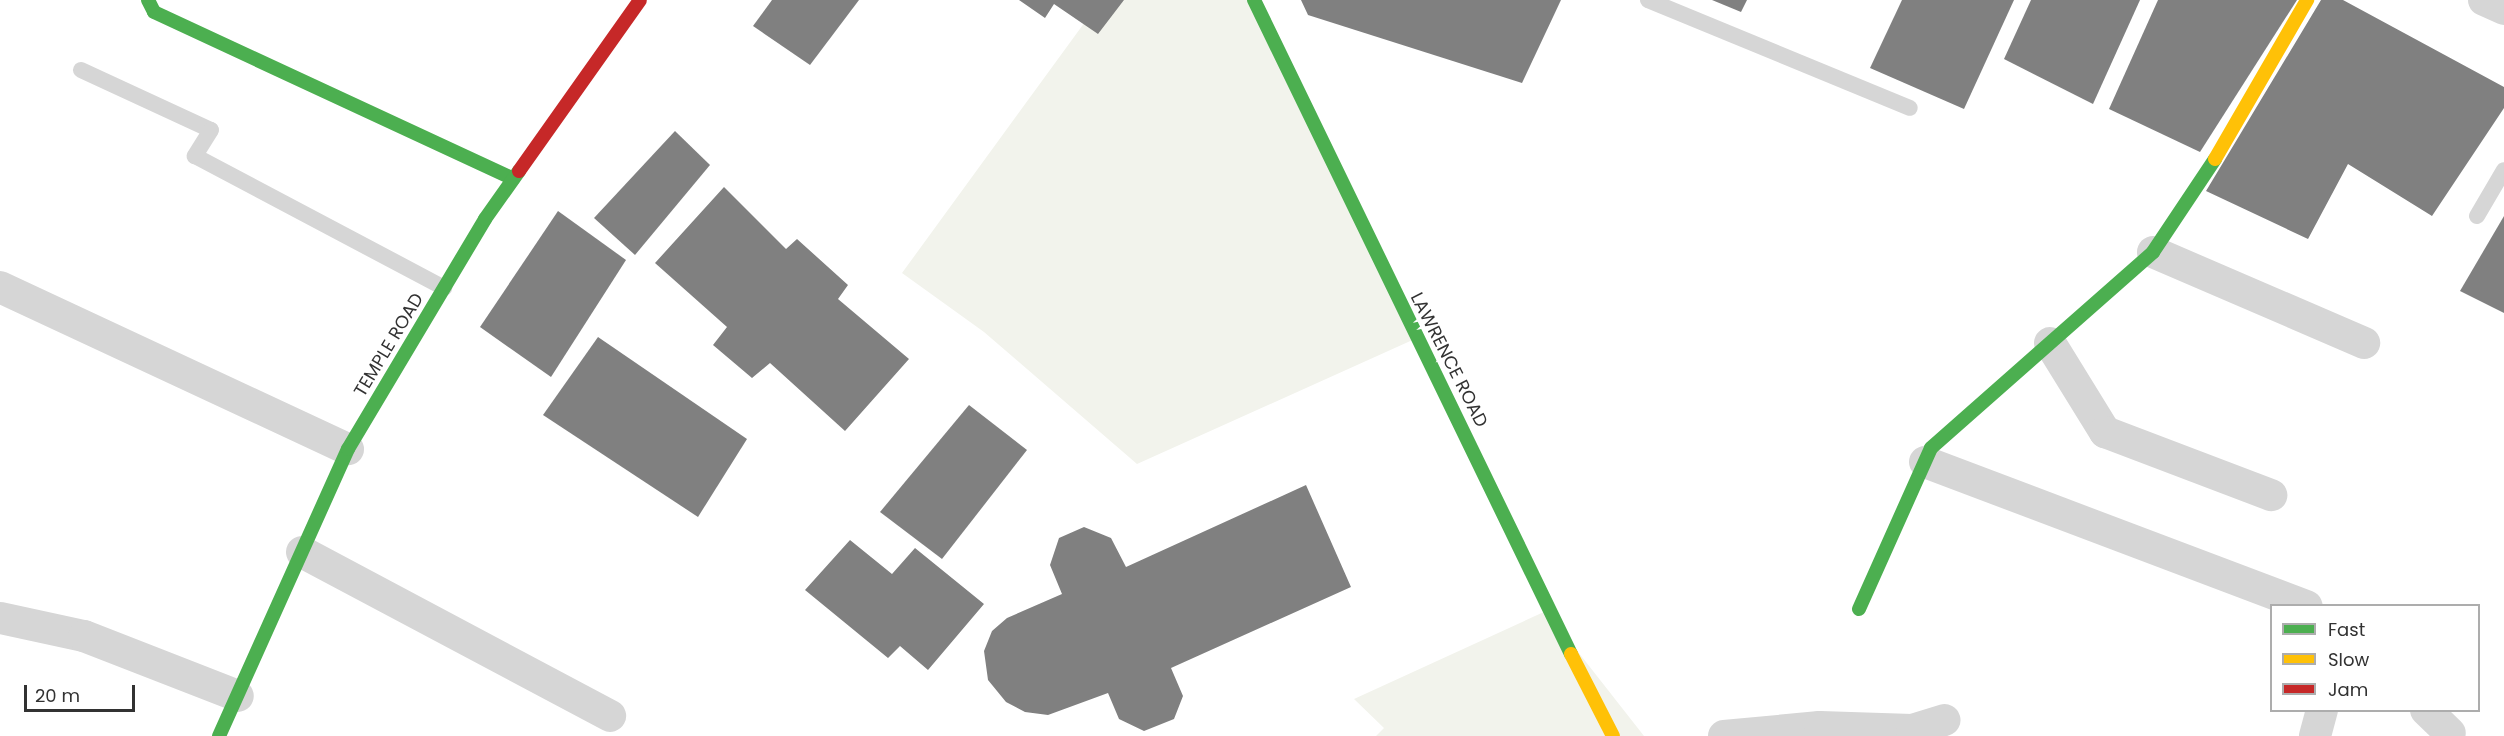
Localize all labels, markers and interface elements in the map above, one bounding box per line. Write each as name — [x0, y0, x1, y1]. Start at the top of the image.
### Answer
street label: TEMPLE ROAD — [350, 289, 428, 401]
street label: LAWRENCE ROAD — [1406, 289, 1492, 431]
legend — [2270, 604, 2480, 712]
text: Fast — [2328, 617, 2365, 642]
text: Slow — [2328, 647, 2369, 672]
scale bar — [27, 673, 138, 711]
text: Jam — [2328, 677, 2368, 702]
text: 20 m — [35, 683, 80, 708]

